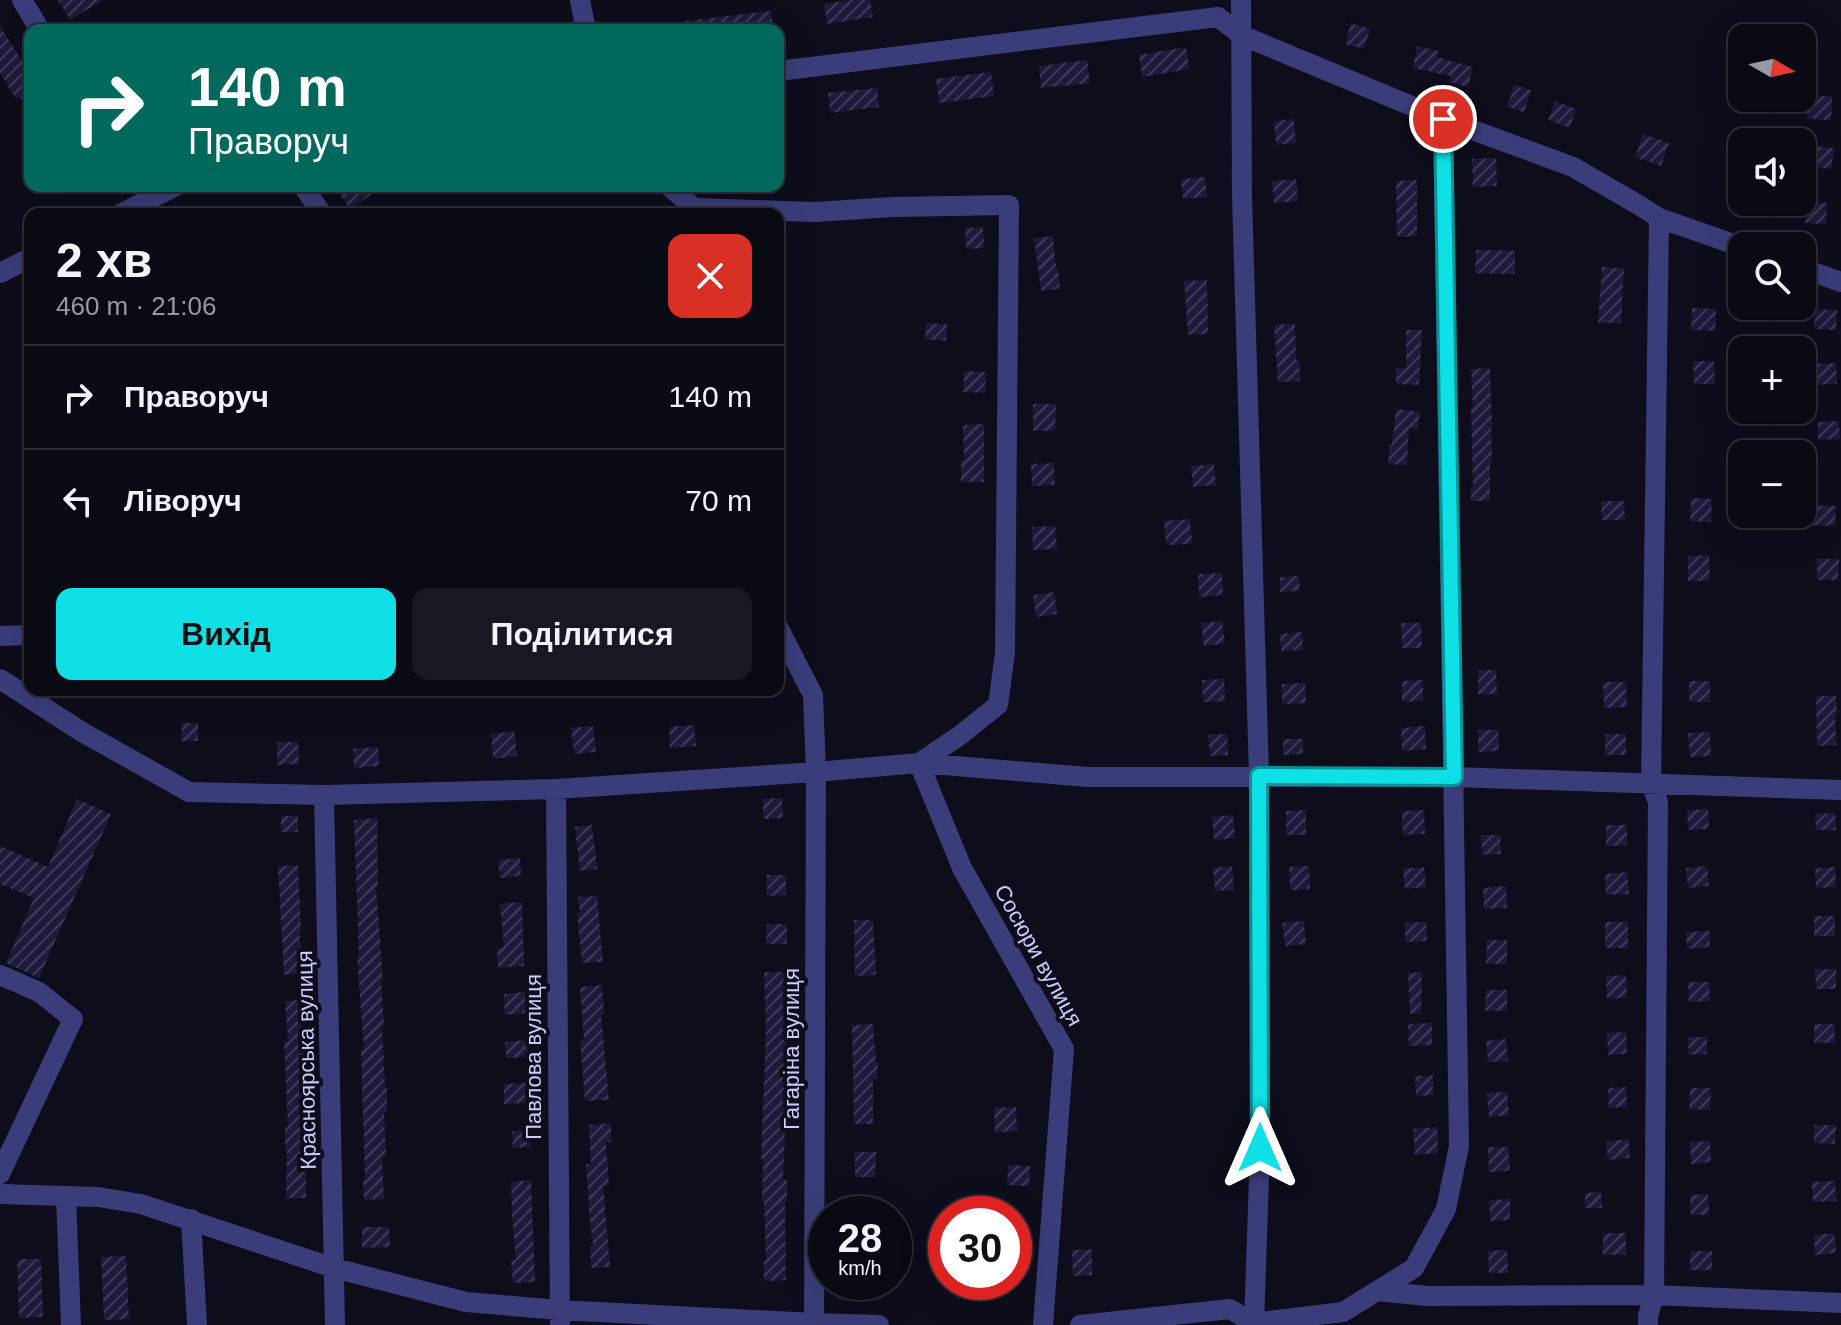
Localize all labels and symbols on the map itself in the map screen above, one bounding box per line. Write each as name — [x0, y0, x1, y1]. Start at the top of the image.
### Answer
north arrow — [1728, 24, 1816, 112]
pin — [1409, 85, 1477, 153]
street label: Сосюри вулиця — [989, 880, 1088, 1030]
street label: Красноярська вулиця — [292, 950, 321, 1170]
street label: Гагаріна вулиця — [779, 968, 804, 1130]
street label: Павлова вулиця — [521, 974, 546, 1140]
position arrow — [1218, 1106, 1302, 1190]
speed limit sign: 30 — [928, 1196, 1032, 1300]

